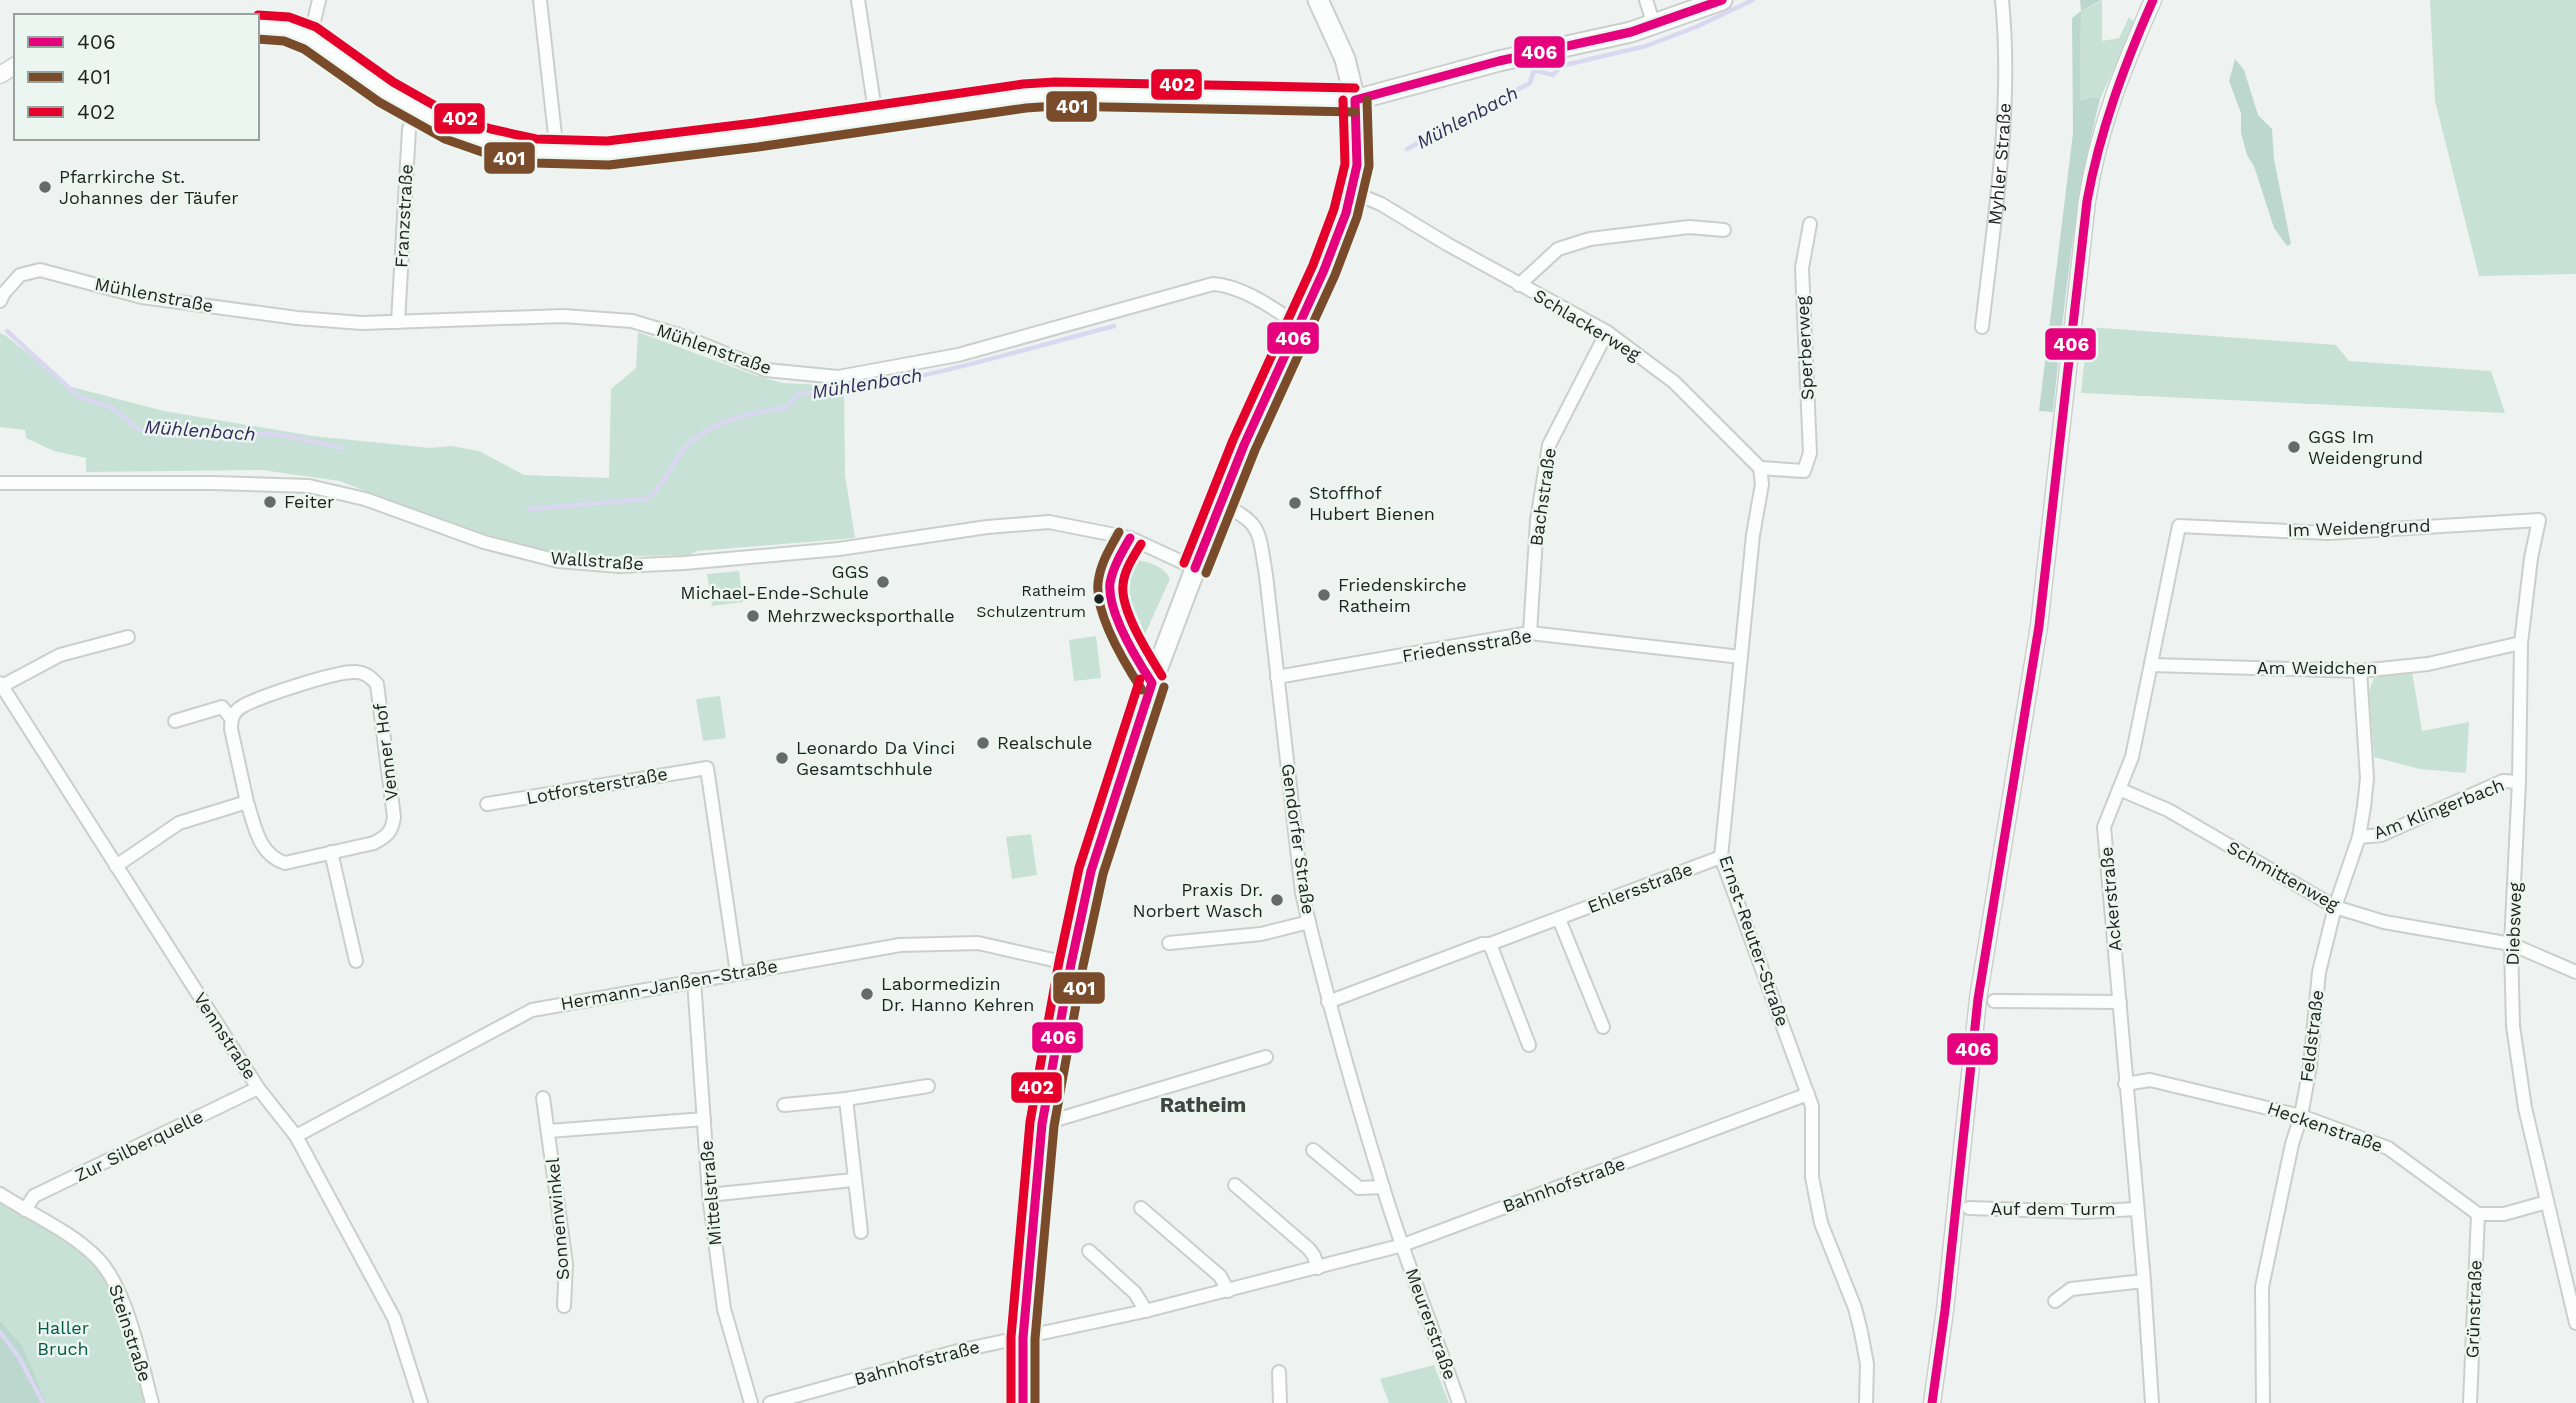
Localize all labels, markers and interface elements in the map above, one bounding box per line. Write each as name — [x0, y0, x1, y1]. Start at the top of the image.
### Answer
legend — [14, 14, 259, 140]
text: 406 — [77, 29, 116, 54]
line badge: 406 — [1513, 35, 1566, 69]
text: 406 — [1521, 41, 1557, 64]
text: 401 — [77, 64, 111, 89]
line badge: 402 — [1150, 68, 1203, 101]
text: 402 — [1159, 73, 1195, 96]
water label: Mühlenbach — [1413, 81, 1522, 154]
line badge: 401 — [1045, 90, 1098, 123]
text: 401 — [1056, 95, 1088, 118]
text: 402 — [77, 99, 115, 124]
line badge: 402 — [433, 102, 486, 135]
street label: Myhler Straße — [1983, 102, 2015, 226]
text: 402 — [442, 107, 478, 130]
line badge: 401 — [483, 141, 536, 175]
text: 401 — [493, 147, 525, 170]
street label: Franzstraße — [390, 163, 417, 268]
place label: Pfarrkirche St. Johannes der Täufer — [59, 166, 239, 208]
marker: Pfarrkirche St. Johannes der Täufer — [37, 179, 53, 195]
street label: Mühlenstraße — [93, 273, 215, 316]
street label: Schlackerweg — [1530, 284, 1645, 365]
street label: Sperberweg — [1791, 295, 1818, 401]
street label: Mühlenstraße — [654, 319, 774, 378]
line badge: 406 — [1266, 321, 1320, 355]
text: 406 — [1275, 327, 1311, 350]
line badge: 406 — [2044, 327, 2097, 361]
text: 406 — [2053, 333, 2089, 356]
water label: Mühlenbach — [810, 363, 924, 404]
water label: Mühlenbach — [144, 415, 256, 446]
place label: GGS Im Weidengrund — [2308, 426, 2423, 468]
marker: GGS Im Weidengrund — [2286, 439, 2302, 455]
street label: Bachstraße — [1525, 446, 1560, 547]
place label: Stoffhof Hubert Bienen — [1309, 482, 1435, 524]
place label: Feiter — [284, 491, 334, 512]
marker: Feiter — [262, 494, 278, 510]
marker: Stoffhof Hubert Bienen — [1287, 495, 1303, 511]
street label: Im Weidengrund — [2287, 515, 2431, 540]
street label: Wallstraße — [550, 547, 644, 574]
place label: GGS Michael-Ende-Schule — [680, 561, 869, 603]
marker: GGS Michael-Ende-Schule — [875, 574, 891, 590]
place label: Friedenskirche Ratheim — [1338, 574, 1467, 616]
place label: Ratheim Schulzentrum — [976, 581, 1086, 621]
marker: Friedenskirche Ratheim — [1316, 587, 1332, 603]
marker: Ratheim Schulzentrum — [1092, 592, 1106, 606]
place label: Mehrzwecksporthalle — [767, 605, 955, 626]
marker: Mehrzwecksporthalle — [745, 608, 761, 624]
street label: Friedensstraße — [1401, 625, 1533, 666]
street label: Am Weidchen — [2257, 657, 2377, 678]
street label: Venner Hof — [369, 702, 402, 802]
place label: Realschule — [997, 732, 1092, 753]
marker: Realschule — [975, 735, 991, 751]
place label: Leonardo Da Vinci Gesamtschhule — [796, 737, 955, 779]
marker: Leonardo Da Vinci Gesamtschhule — [774, 750, 790, 766]
street label: Gendorfer Straße — [1278, 762, 1319, 916]
street label: Lotforsterstraße — [525, 763, 669, 808]
street label: Am Klingerbach — [2370, 774, 2507, 843]
street label: Schmittenweg — [2224, 836, 2343, 915]
street label: Ackerstraße — [2095, 846, 2126, 952]
street label: Ernst-Reuter-Straße — [1715, 852, 1794, 1029]
street label: Ehlersstraße — [1584, 858, 1695, 917]
place label: Praxis Dr. Norbert Wasch — [1133, 879, 1263, 921]
street label: Diebsweg — [2502, 882, 2525, 966]
marker: Praxis Dr. Norbert Wasch — [1269, 892, 1285, 908]
street label: Hermann-Janßen-Straße — [559, 955, 779, 1014]
line badge: 401 — [1052, 971, 1106, 1005]
place label: Labormedizin Dr. Hanno Kehren — [881, 973, 1034, 1015]
text: 401 — [1063, 977, 1095, 1000]
marker: Labormedizin Dr. Hanno Kehren — [859, 986, 875, 1002]
street label: Vennstraße — [190, 988, 261, 1083]
street label: Feldstraße — [2295, 989, 2328, 1083]
line badge: 406 — [1031, 1021, 1084, 1054]
text: 406 — [1040, 1026, 1076, 1049]
line badge: 406 — [1946, 1032, 1999, 1066]
text: 406 — [1955, 1038, 1991, 1061]
line badge: 402 — [1010, 1071, 1063, 1104]
text: 402 — [1018, 1076, 1054, 1099]
district label: Ratheim — [1160, 1092, 1246, 1117]
street label: Heckenstraße — [2265, 1097, 2386, 1156]
street label: Zur Silberquelle — [71, 1105, 206, 1186]
street label: Mittelstraße — [695, 1139, 726, 1247]
street label: Bahnhofstraße — [1500, 1153, 1628, 1216]
street label: Sonnenwinkel — [542, 1156, 573, 1281]
street label: Auf dem Turm — [1990, 1198, 2116, 1219]
street label: Grünstraße — [2461, 1259, 2486, 1359]
street label: Meurerstraße — [1402, 1265, 1461, 1382]
street label: Steinstraße — [105, 1281, 156, 1384]
park label: Haller Bruch — [37, 1317, 89, 1359]
street label: Bahnhofstraße — [852, 1336, 982, 1389]

